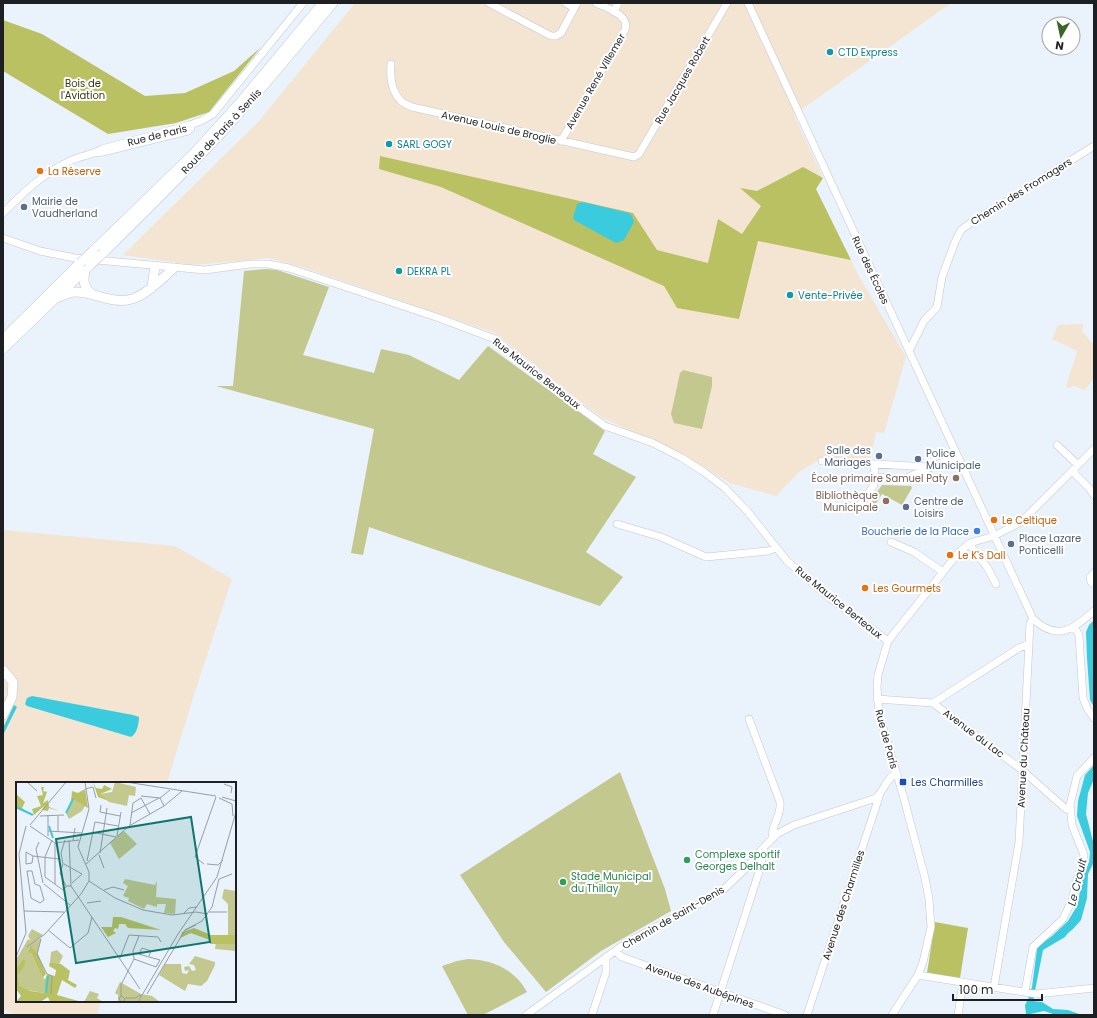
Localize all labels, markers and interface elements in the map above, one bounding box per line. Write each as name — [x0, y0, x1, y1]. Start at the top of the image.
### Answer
north arrow — [1041, 16, 1081, 56]
street label: Avenue René Villemer — [562, 30, 629, 132]
street label: Rue Jacques Robert — [651, 33, 714, 127]
text: N — [1054, 37, 1065, 54]
place label: CTD Express — [838, 45, 898, 60]
marker: CTD Express — [825, 47, 835, 57]
park label: Bois de l'Aviation — [61, 76, 105, 103]
street label: Route de Paris à Senlis — [178, 85, 265, 177]
street label: Avenue Louis de Broglie — [440, 107, 558, 148]
street label: Rue de Paris — [126, 121, 189, 150]
place label: SARL GOGY — [397, 137, 452, 152]
marker: SARL GOGY — [384, 139, 394, 149]
street label: Chemin des Fromagers — [968, 154, 1075, 229]
place label: La Réserve — [48, 164, 101, 179]
marker: La Réserve — [35, 166, 45, 176]
place label: Mairie de Vaudherland — [32, 194, 97, 221]
marker: Mairie de Vaudherland — [19, 202, 29, 212]
street label: Rue des Écoles — [848, 234, 893, 307]
place label: DEKRA PL — [407, 264, 451, 279]
marker: DEKRA PL — [394, 266, 404, 276]
place label: Vente-Privée — [798, 288, 863, 303]
marker: Vente-Privée — [785, 290, 795, 300]
street label: Rue Maurice Berteaux — [489, 334, 584, 413]
place label: Salle des Mariages — [825, 443, 871, 470]
place label: Police Municipale — [926, 446, 981, 473]
marker: Salle des Mariages — [874, 451, 884, 461]
marker: Police Municipale — [913, 454, 923, 464]
place label: École primaire Samuel Paty — [812, 471, 948, 486]
marker: École primaire Samuel Paty — [951, 473, 961, 483]
place label: Bibliothèque Municipale — [816, 488, 878, 515]
place label: Centre de Loisirs — [914, 494, 964, 521]
marker: Bibliothèque Municipale — [881, 496, 891, 506]
marker: Centre de Loisirs — [901, 502, 911, 512]
place label: Le Celtique — [1002, 513, 1057, 528]
marker: Le Celtique — [989, 515, 999, 525]
place label: Boucherie de la Place — [862, 524, 969, 539]
marker: Boucherie de la Place — [972, 526, 982, 536]
place label: Place Lazare Ponticelli — [1019, 531, 1081, 558]
marker: Place Lazare Ponticelli — [1006, 539, 1016, 549]
place label: Le K's Dall — [958, 548, 1005, 563]
marker: Le K's Dall — [945, 550, 955, 560]
street label: Rue Maurice Berteaux — [792, 563, 886, 642]
place label: Les Gourmets — [873, 581, 941, 596]
marker: Les Gourmets — [860, 583, 870, 593]
street label: Avenue du Lac — [940, 705, 1007, 761]
street label: Rue de Paris — [871, 708, 902, 771]
street label: Avenue du Château — [1013, 708, 1034, 808]
place label: Les Charmilles — [911, 775, 983, 790]
marker: Les Charmilles — [898, 777, 908, 787]
inset map — [16, 782, 236, 1002]
place label: Complexe sportif Georges Delhalt — [695, 847, 780, 874]
street label: Avenue des Charmilles — [819, 848, 868, 962]
marker: Complexe sportif Georges Delhalt — [682, 855, 692, 865]
water label: Le Croult — [1063, 856, 1091, 907]
place label: Stade Municipal du Thillay — [571, 869, 651, 896]
marker: Stade Municipal du Thillay — [558, 877, 568, 887]
street label: Chemin de Saint-Denis — [619, 882, 727, 953]
street label: Avenue des Aubépines — [644, 959, 756, 1012]
scale bar — [953, 976, 1042, 1002]
text: 100 m — [959, 981, 993, 998]

